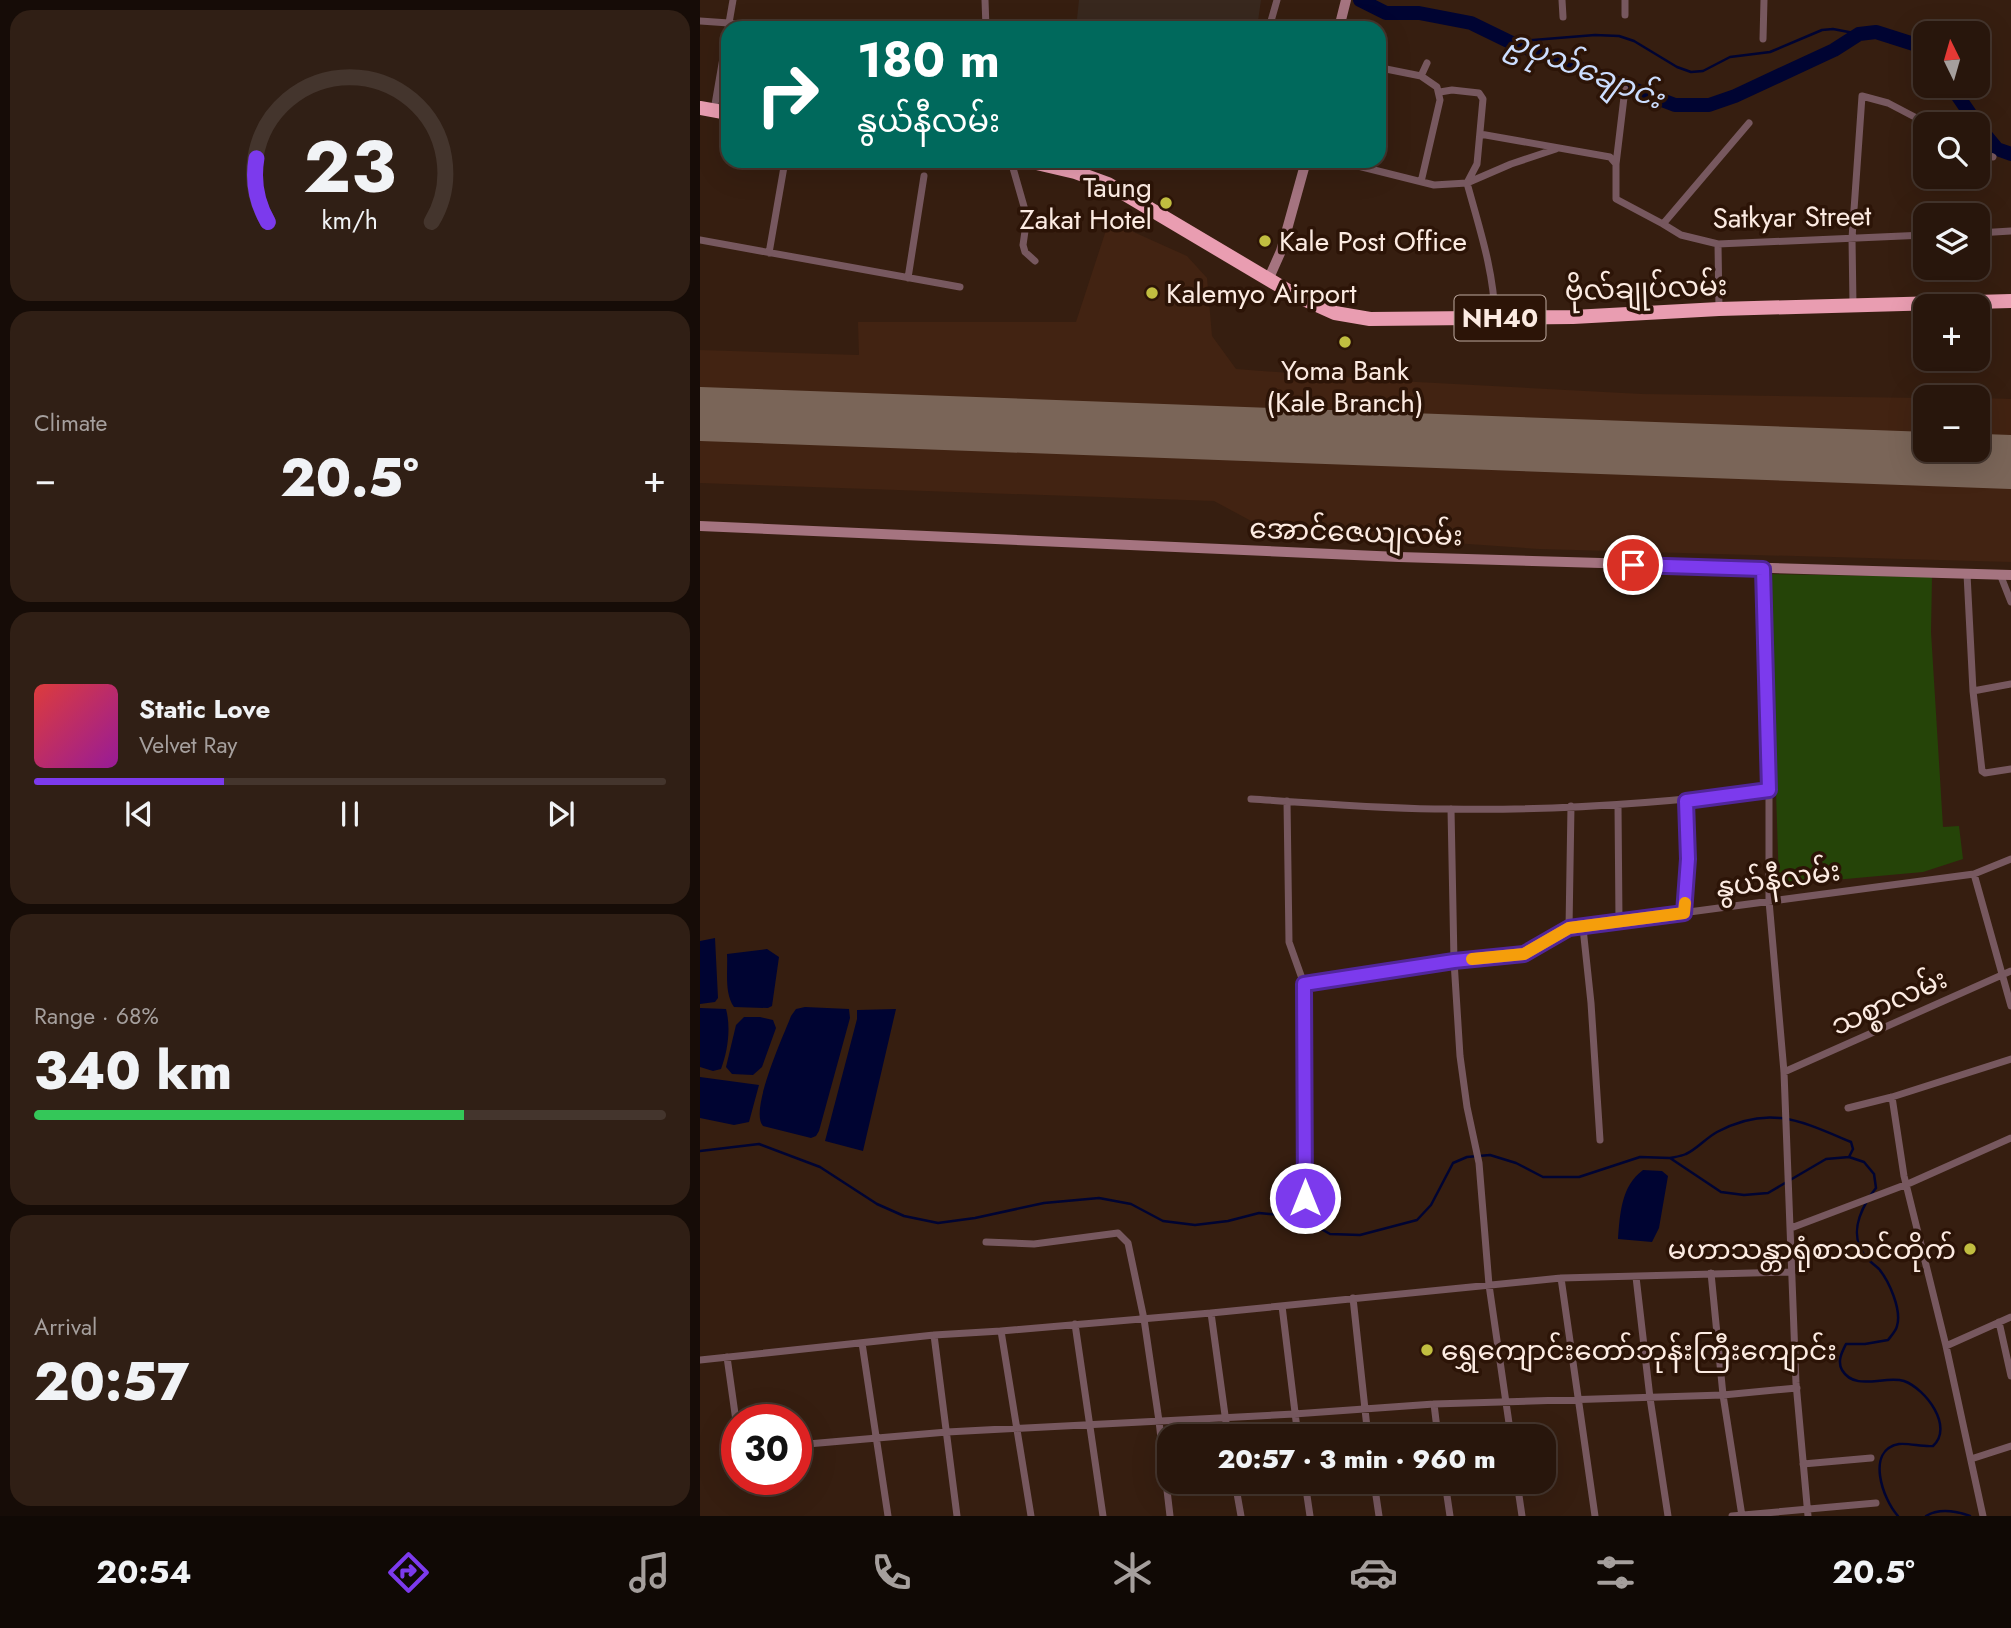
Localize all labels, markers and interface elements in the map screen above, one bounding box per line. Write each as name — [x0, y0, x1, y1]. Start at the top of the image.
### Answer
water label: ဥပုသ်ချောင်း — [1500, 18, 1672, 124]
north arrow — [1913, 21, 1990, 98]
map controls — [1913, 21, 1990, 462]
text: 180 m — [857, 25, 1000, 95]
icon: right — [742, 49, 833, 140]
text: နွယ်နီလမ်း — [857, 98, 1000, 144]
button: search — [1913, 112, 1990, 189]
text: 23 — [304, 114, 396, 219]
place label: Taung Zakat Hotel — [1019, 167, 1152, 240]
marker: Taung Zakat Hotel — [1158, 195, 1174, 211]
street label: Satkyar Street — [1712, 195, 1872, 239]
text: km/h — [322, 201, 378, 237]
button: layers — [1913, 203, 1990, 280]
place label: Kale Post Office — [1279, 221, 1467, 262]
marker: Kale Post Office — [1257, 233, 1273, 249]
street label: ဗိုလ်ချုပ်လမ်း — [1564, 265, 1728, 313]
place label: Kalemyo Airport — [1166, 273, 1357, 314]
marker: Kalemyo Airport — [1144, 285, 1160, 301]
button: + — [1913, 294, 1990, 371]
road number: NH40 — [1454, 296, 1546, 340]
marker: Yoma Bank (Kale Branch) — [1337, 334, 1353, 350]
place label: Yoma Bank (Kale Branch) — [1266, 350, 1424, 423]
button: − — [1913, 385, 1990, 462]
text: Climate — [34, 406, 107, 440]
text: 20.5° — [280, 440, 419, 516]
text: − — [34, 451, 56, 506]
text: + — [643, 451, 666, 506]
street label: အောင်ဇေယျလမ်း — [1249, 508, 1463, 558]
pin — [1603, 535, 1663, 595]
icon: arrive — [1614, 546, 1652, 584]
text: Static Love — [139, 690, 271, 728]
text: Velvet Ray — [139, 728, 237, 762]
icon: previous — [120, 795, 158, 833]
icon: pause — [331, 795, 369, 833]
icon: next — [542, 795, 580, 833]
street label: နွယ်နီလမ်း — [1713, 850, 1843, 910]
street label: သစ္စာလမ်း — [1824, 958, 1955, 1048]
text: Range · 68% — [34, 999, 159, 1033]
text: 340 km — [34, 1033, 232, 1109]
position arrow — [1268, 1161, 1342, 1235]
place label: မဟာသန္တာရုံစာသင်တိုက် — [1668, 1229, 1956, 1272]
marker: မဟာသန္တာရုံစာသင်တိုက် — [1962, 1241, 1978, 1257]
text: Arrival — [34, 1310, 97, 1344]
place label: ရွှေကျောင်းတော်ဘုန်းကြီးကျောင်း — [1441, 1330, 1837, 1373]
marker: ရွှေကျောင်းတော်ဘုန်းကြီးကျောင်း — [1419, 1342, 1435, 1358]
text: 20:57 — [34, 1344, 189, 1420]
speed limit sign: 30 — [721, 1404, 812, 1495]
text: 20:57 · 3 min · 960 m — [1217, 1440, 1496, 1478]
icon: directions — [384, 1548, 433, 1597]
icon: music — [625, 1548, 674, 1597]
icon: phone — [867, 1548, 916, 1597]
icon: climate — [1108, 1548, 1157, 1597]
icon: car — [1349, 1548, 1398, 1597]
icon: filters — [1591, 1548, 1640, 1597]
text: 20:54 — [96, 1549, 192, 1595]
text: 20.5° — [1832, 1549, 1915, 1595]

